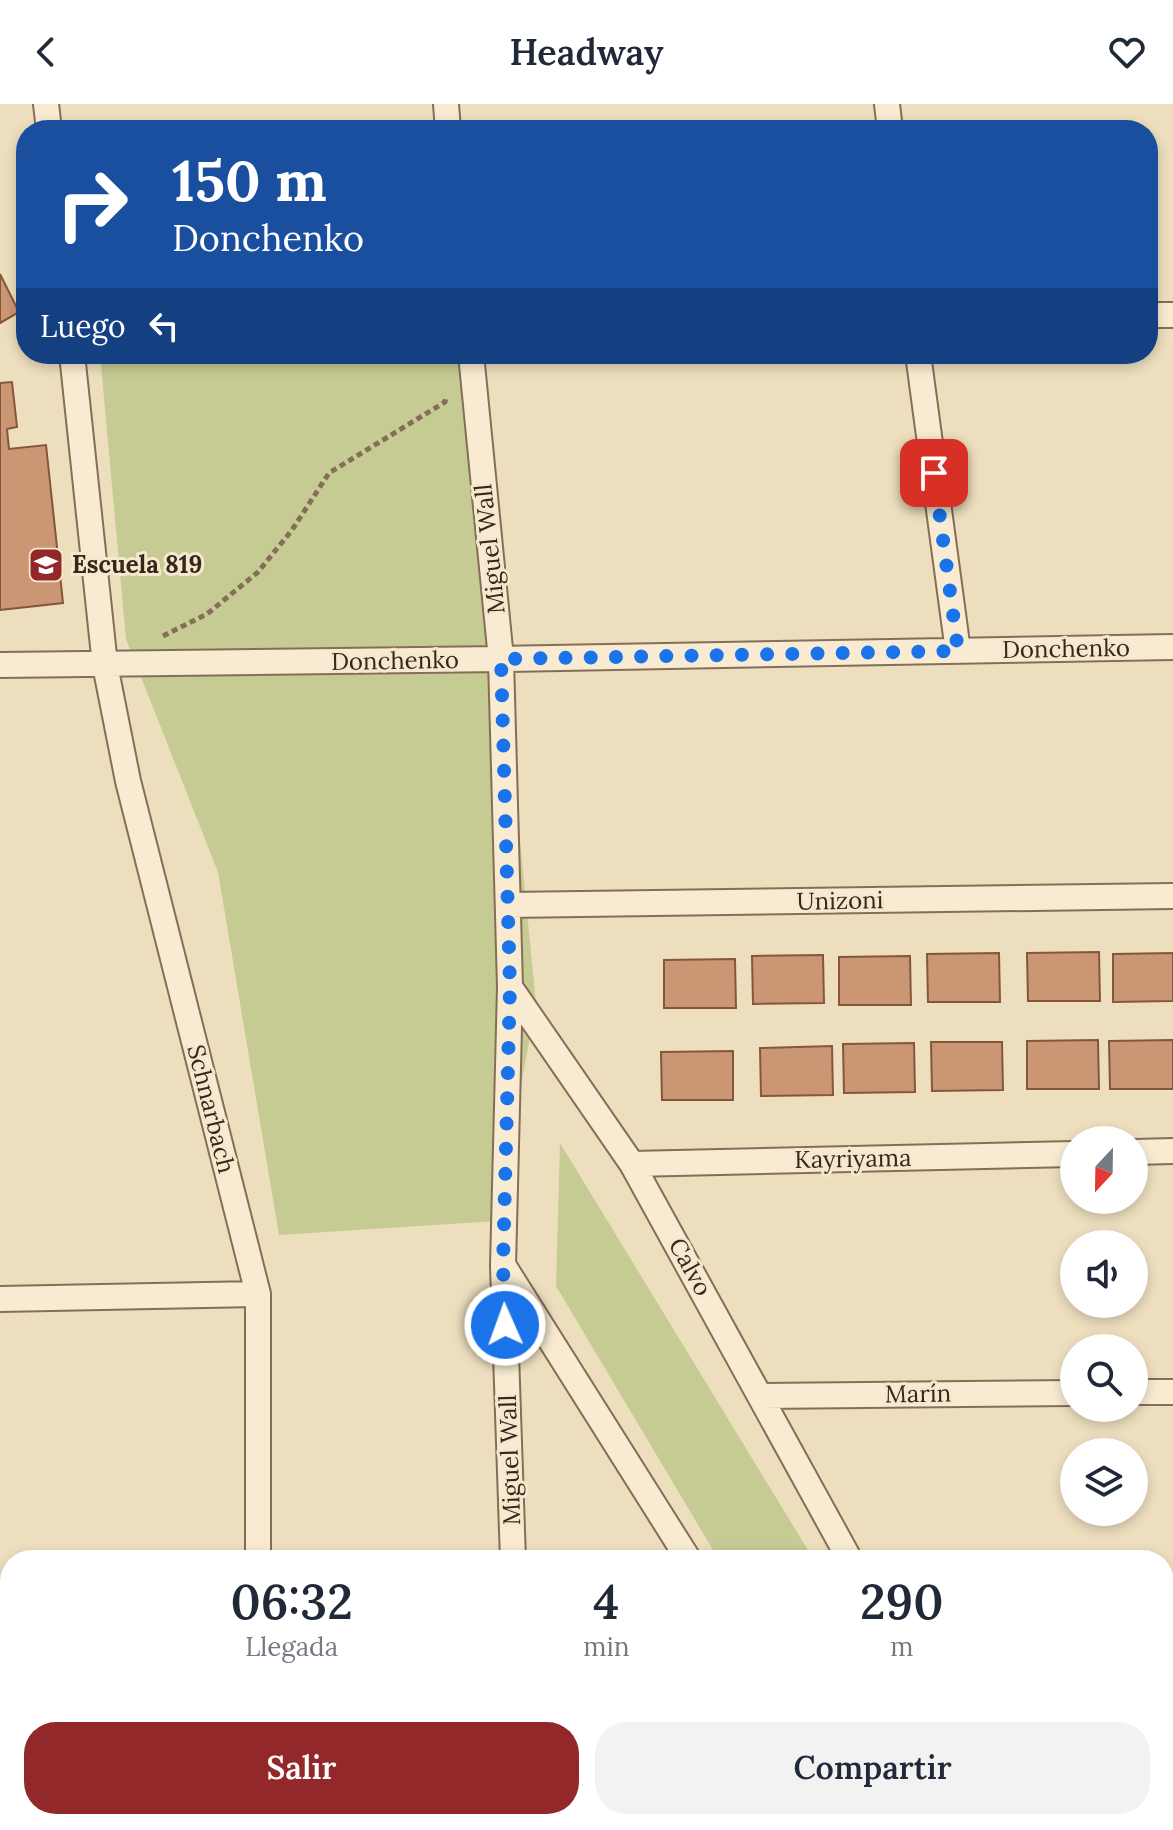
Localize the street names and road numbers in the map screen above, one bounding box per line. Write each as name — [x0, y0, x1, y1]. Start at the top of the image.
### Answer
street label: Miguel Wall — [467, 482, 512, 616]
street label: Donchenko — [1002, 632, 1130, 665]
street label: Donchenko — [331, 644, 459, 677]
street label: Unizoni — [796, 884, 884, 917]
street label: Schnarbach — [181, 1041, 242, 1176]
street label: Kayriyama — [794, 1142, 912, 1175]
street label: Calvo — [662, 1232, 719, 1301]
street label: Marín — [885, 1377, 951, 1410]
street label: Miguel Wall — [492, 1394, 527, 1526]

